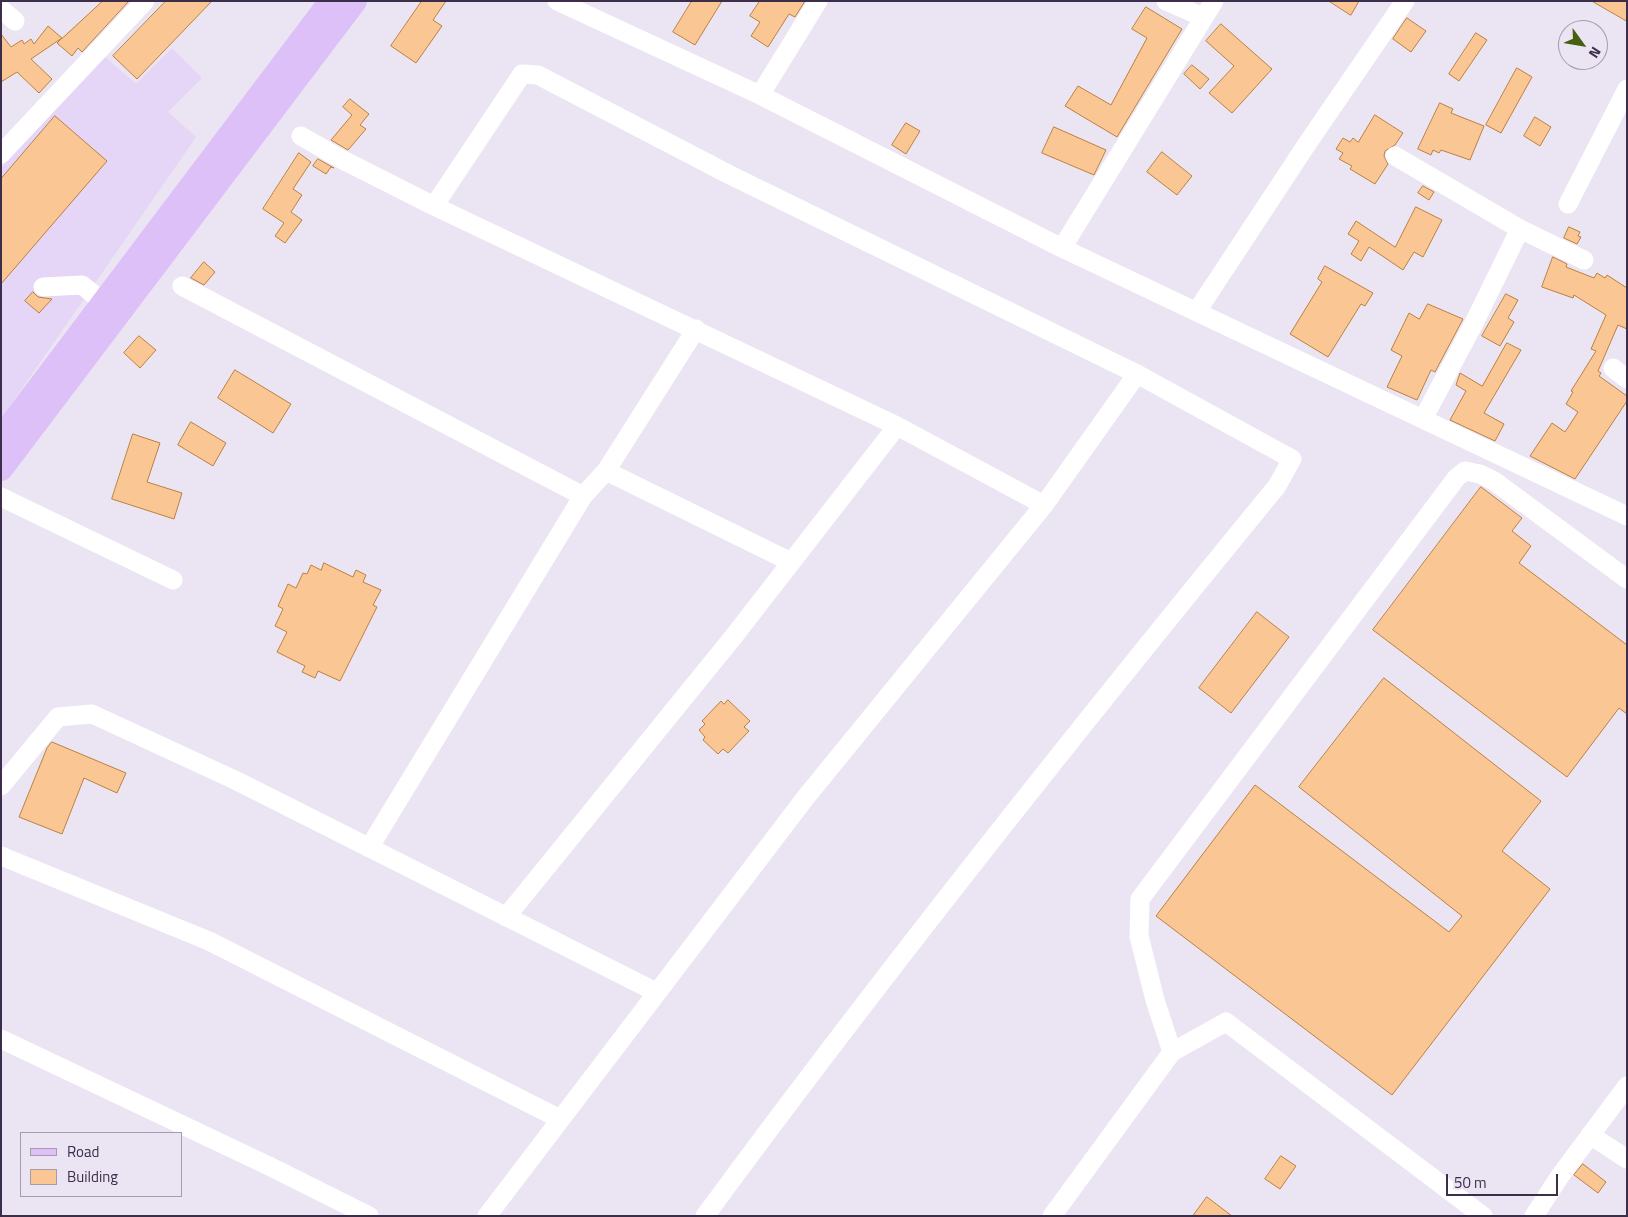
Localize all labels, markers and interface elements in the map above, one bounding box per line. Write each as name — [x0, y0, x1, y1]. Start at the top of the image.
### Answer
north arrow — [1558, 20, 1608, 70]
text: N — [1584, 43, 1607, 62]
legend — [20, 1132, 182, 1197]
text: Road — [67, 1140, 99, 1163]
scale bar — [1448, 1164, 1560, 1196]
text: Building — [67, 1165, 118, 1188]
text: 50 m — [1454, 1171, 1487, 1194]

